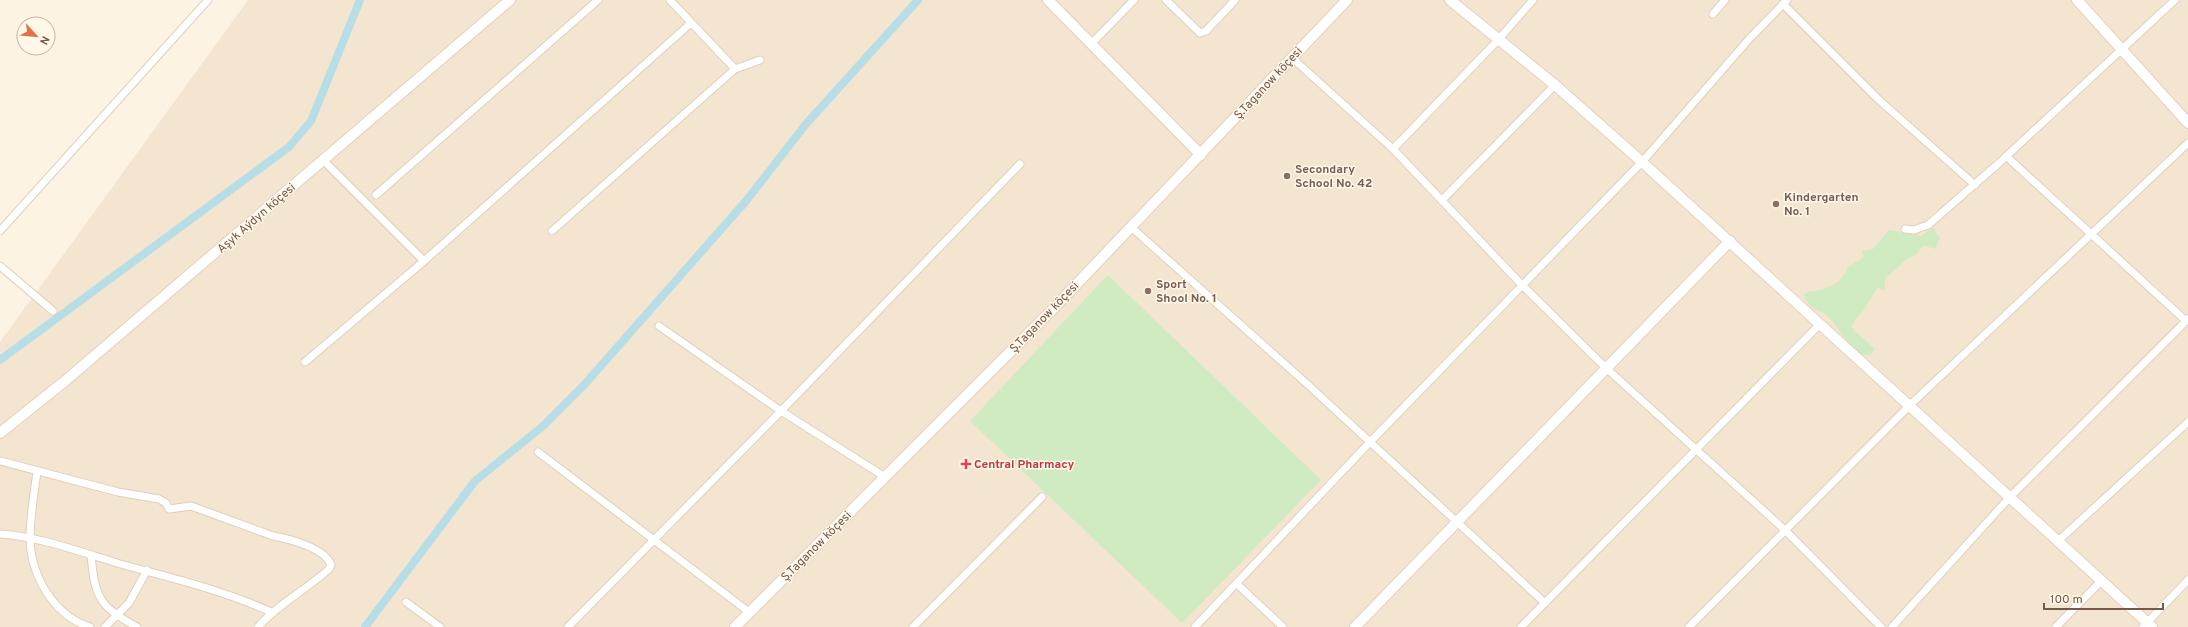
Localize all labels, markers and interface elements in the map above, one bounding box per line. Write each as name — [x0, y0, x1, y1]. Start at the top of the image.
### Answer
north arrow — [16, 16, 56, 56]
text: N — [36, 33, 52, 47]
street label: Ş.Taganow köçesi — [1231, 44, 1306, 123]
place label: Secondary School No. 42 — [1295, 162, 1372, 192]
marker: Secondary School No. 42 — [1282, 171, 1292, 181]
street label: Aşyk Aýdyn köçesi — [214, 180, 299, 257]
place label: Kindergarten No. 1 — [1784, 190, 1859, 220]
marker: Kindergarten No. 1 — [1771, 199, 1781, 209]
place label: Sport Shool No. 1 — [1156, 277, 1217, 307]
street label: Ş.Taganow köçesi — [1007, 279, 1083, 357]
marker: Sport Shool No. 1 — [1143, 286, 1153, 296]
place label: Central Pharmacy — [974, 457, 1075, 473]
marker: Central Pharmacy — [961, 459, 971, 469]
street label: Ş.Taganow köçesi — [778, 508, 855, 585]
scale bar — [2044, 585, 2163, 611]
text: 100 m — [2050, 592, 2083, 608]

